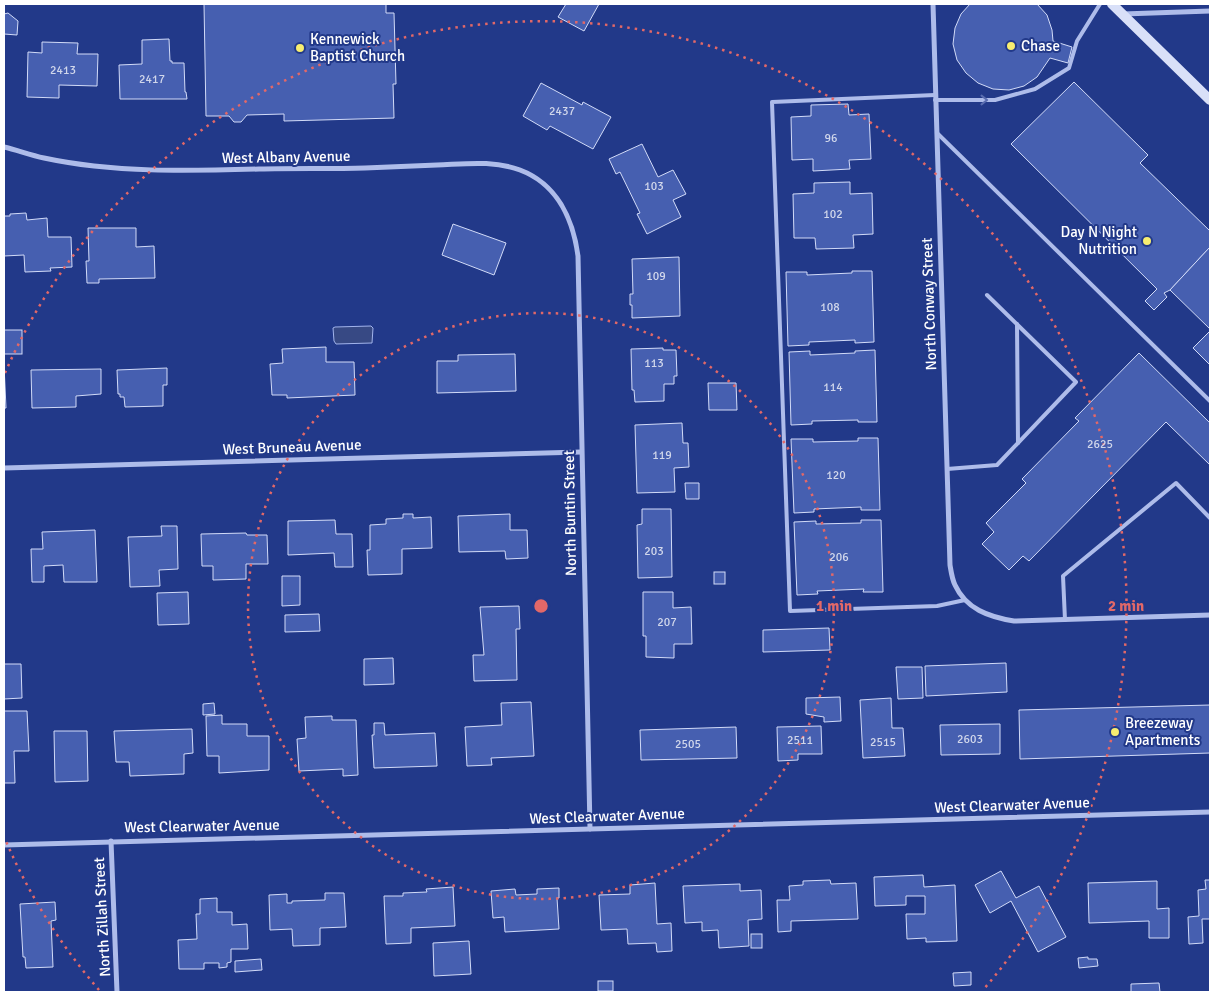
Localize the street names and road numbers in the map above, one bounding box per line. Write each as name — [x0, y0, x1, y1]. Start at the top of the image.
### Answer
street label: West Albany Avenue — [221, 147, 351, 167]
street label: North Conway Street — [918, 237, 940, 371]
street label: West Bruneau Avenue — [222, 436, 362, 458]
street label: North Buntin Street — [560, 450, 580, 576]
street label: West Clearwater Avenue — [934, 793, 1090, 817]
street label: West Clearwater Avenue — [529, 804, 685, 828]
street label: West Clearwater Avenue — [124, 816, 280, 836]
street label: North Zillah Street — [90, 857, 114, 977]

